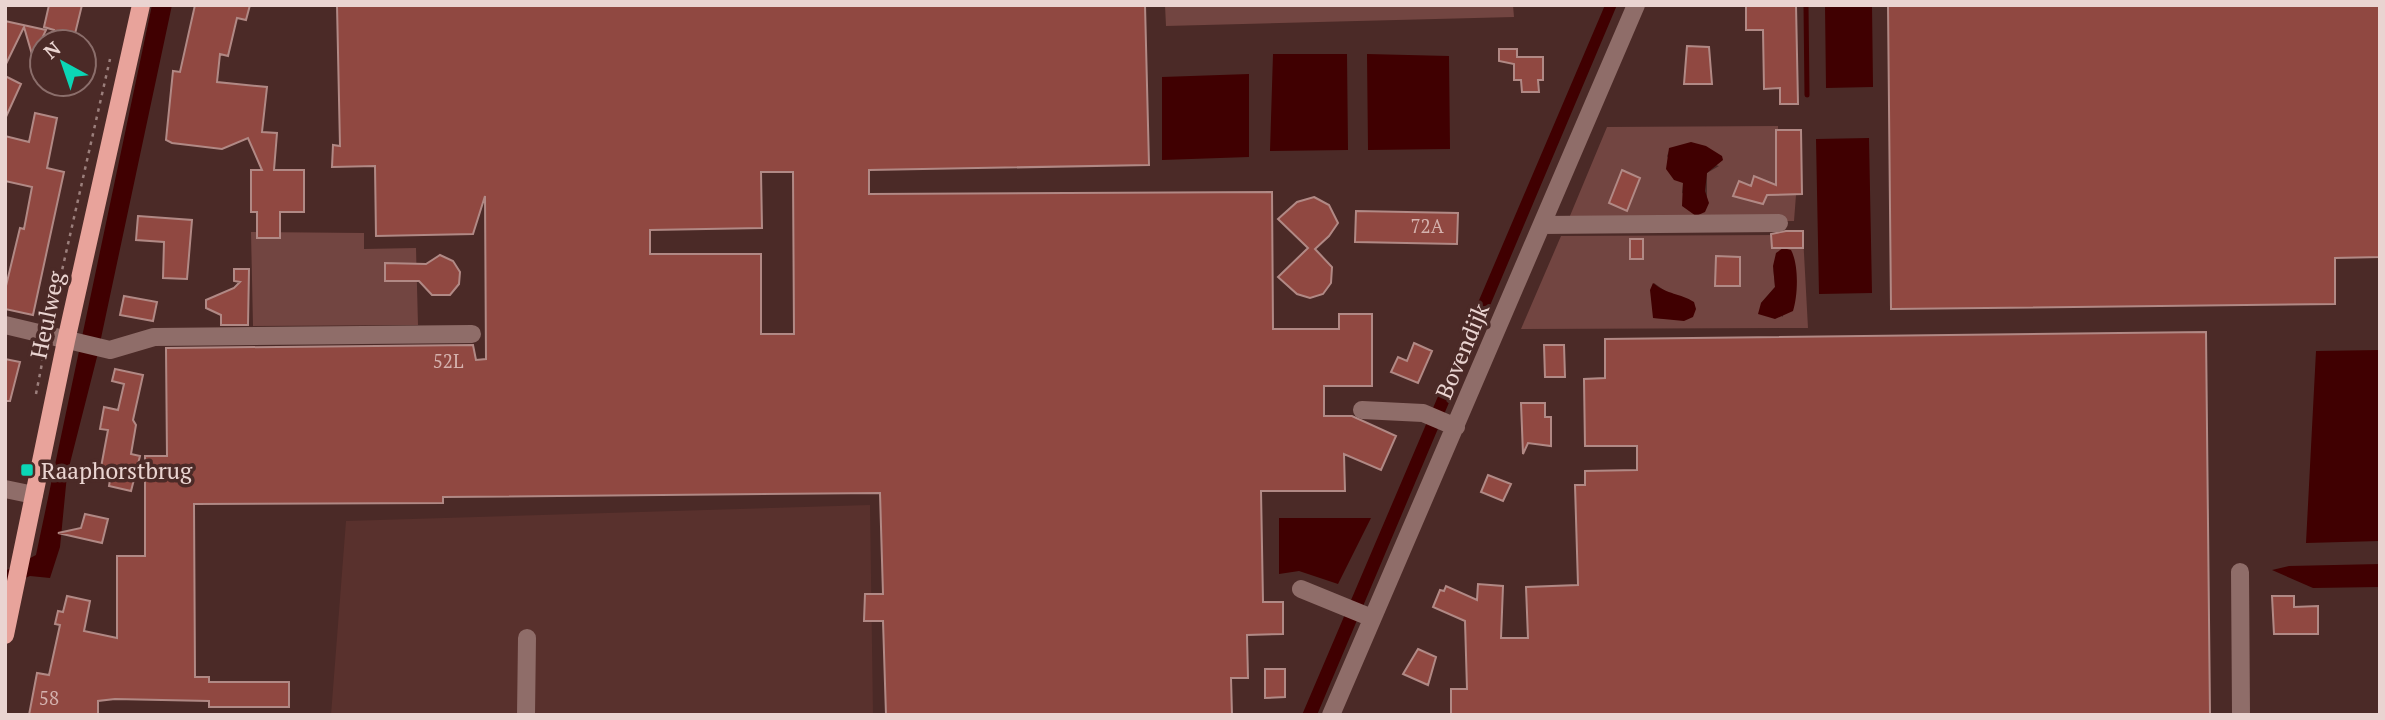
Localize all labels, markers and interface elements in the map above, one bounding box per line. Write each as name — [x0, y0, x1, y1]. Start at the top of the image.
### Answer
north arrow — [28, 28, 98, 98]
text: N — [38, 35, 66, 64]
house number: 72A — [1410, 213, 1444, 238]
street label: Heulweg — [23, 268, 72, 362]
street label: Bovendijk — [1428, 298, 1496, 404]
house number: 52L — [433, 348, 464, 373]
place label: Raaphorstbrug — [41, 455, 193, 486]
marker: Raaphorstbrug — [19, 462, 35, 478]
house number: 58 — [39, 685, 59, 710]

